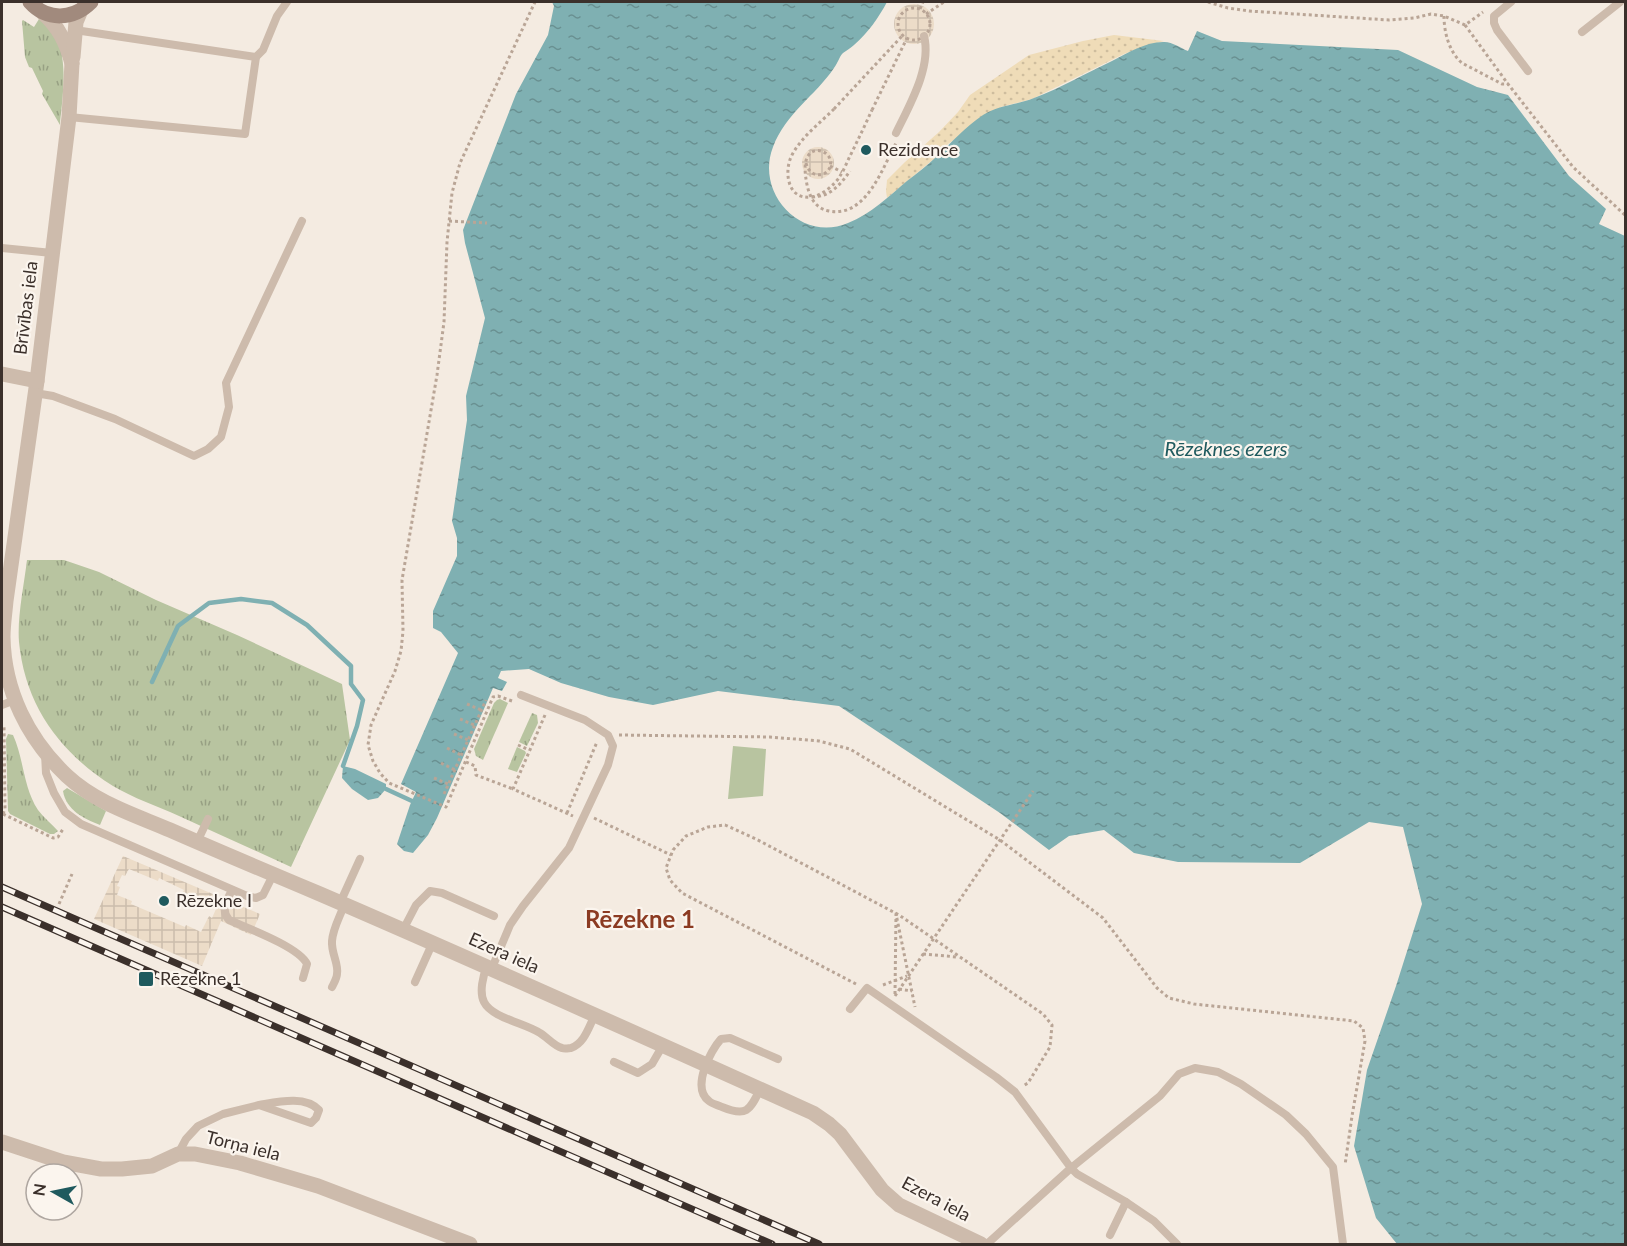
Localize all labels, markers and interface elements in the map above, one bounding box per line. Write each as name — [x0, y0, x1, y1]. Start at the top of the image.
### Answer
place label: Rezidence — [878, 138, 958, 160]
marker: Rezidence — [859, 143, 873, 157]
street label: Brīvības iela — [8, 260, 42, 356]
water label: Rēzeknes ezers — [1164, 436, 1288, 460]
place label: Rēzekne I — [176, 889, 252, 911]
marker: Rēzekne I — [157, 894, 171, 908]
district label: Rēzekne 1 — [585, 904, 695, 933]
street label: Ezera iela — [466, 927, 543, 977]
place label: Rēzekne 1 — [160, 967, 241, 989]
marker: Rēzekne 1 — [137, 970, 155, 988]
street label: Torņa iela — [204, 1125, 283, 1165]
north arrow — [24, 1162, 84, 1222]
street label: Ezera iela — [898, 1171, 975, 1225]
text: N — [28, 1182, 49, 1197]

